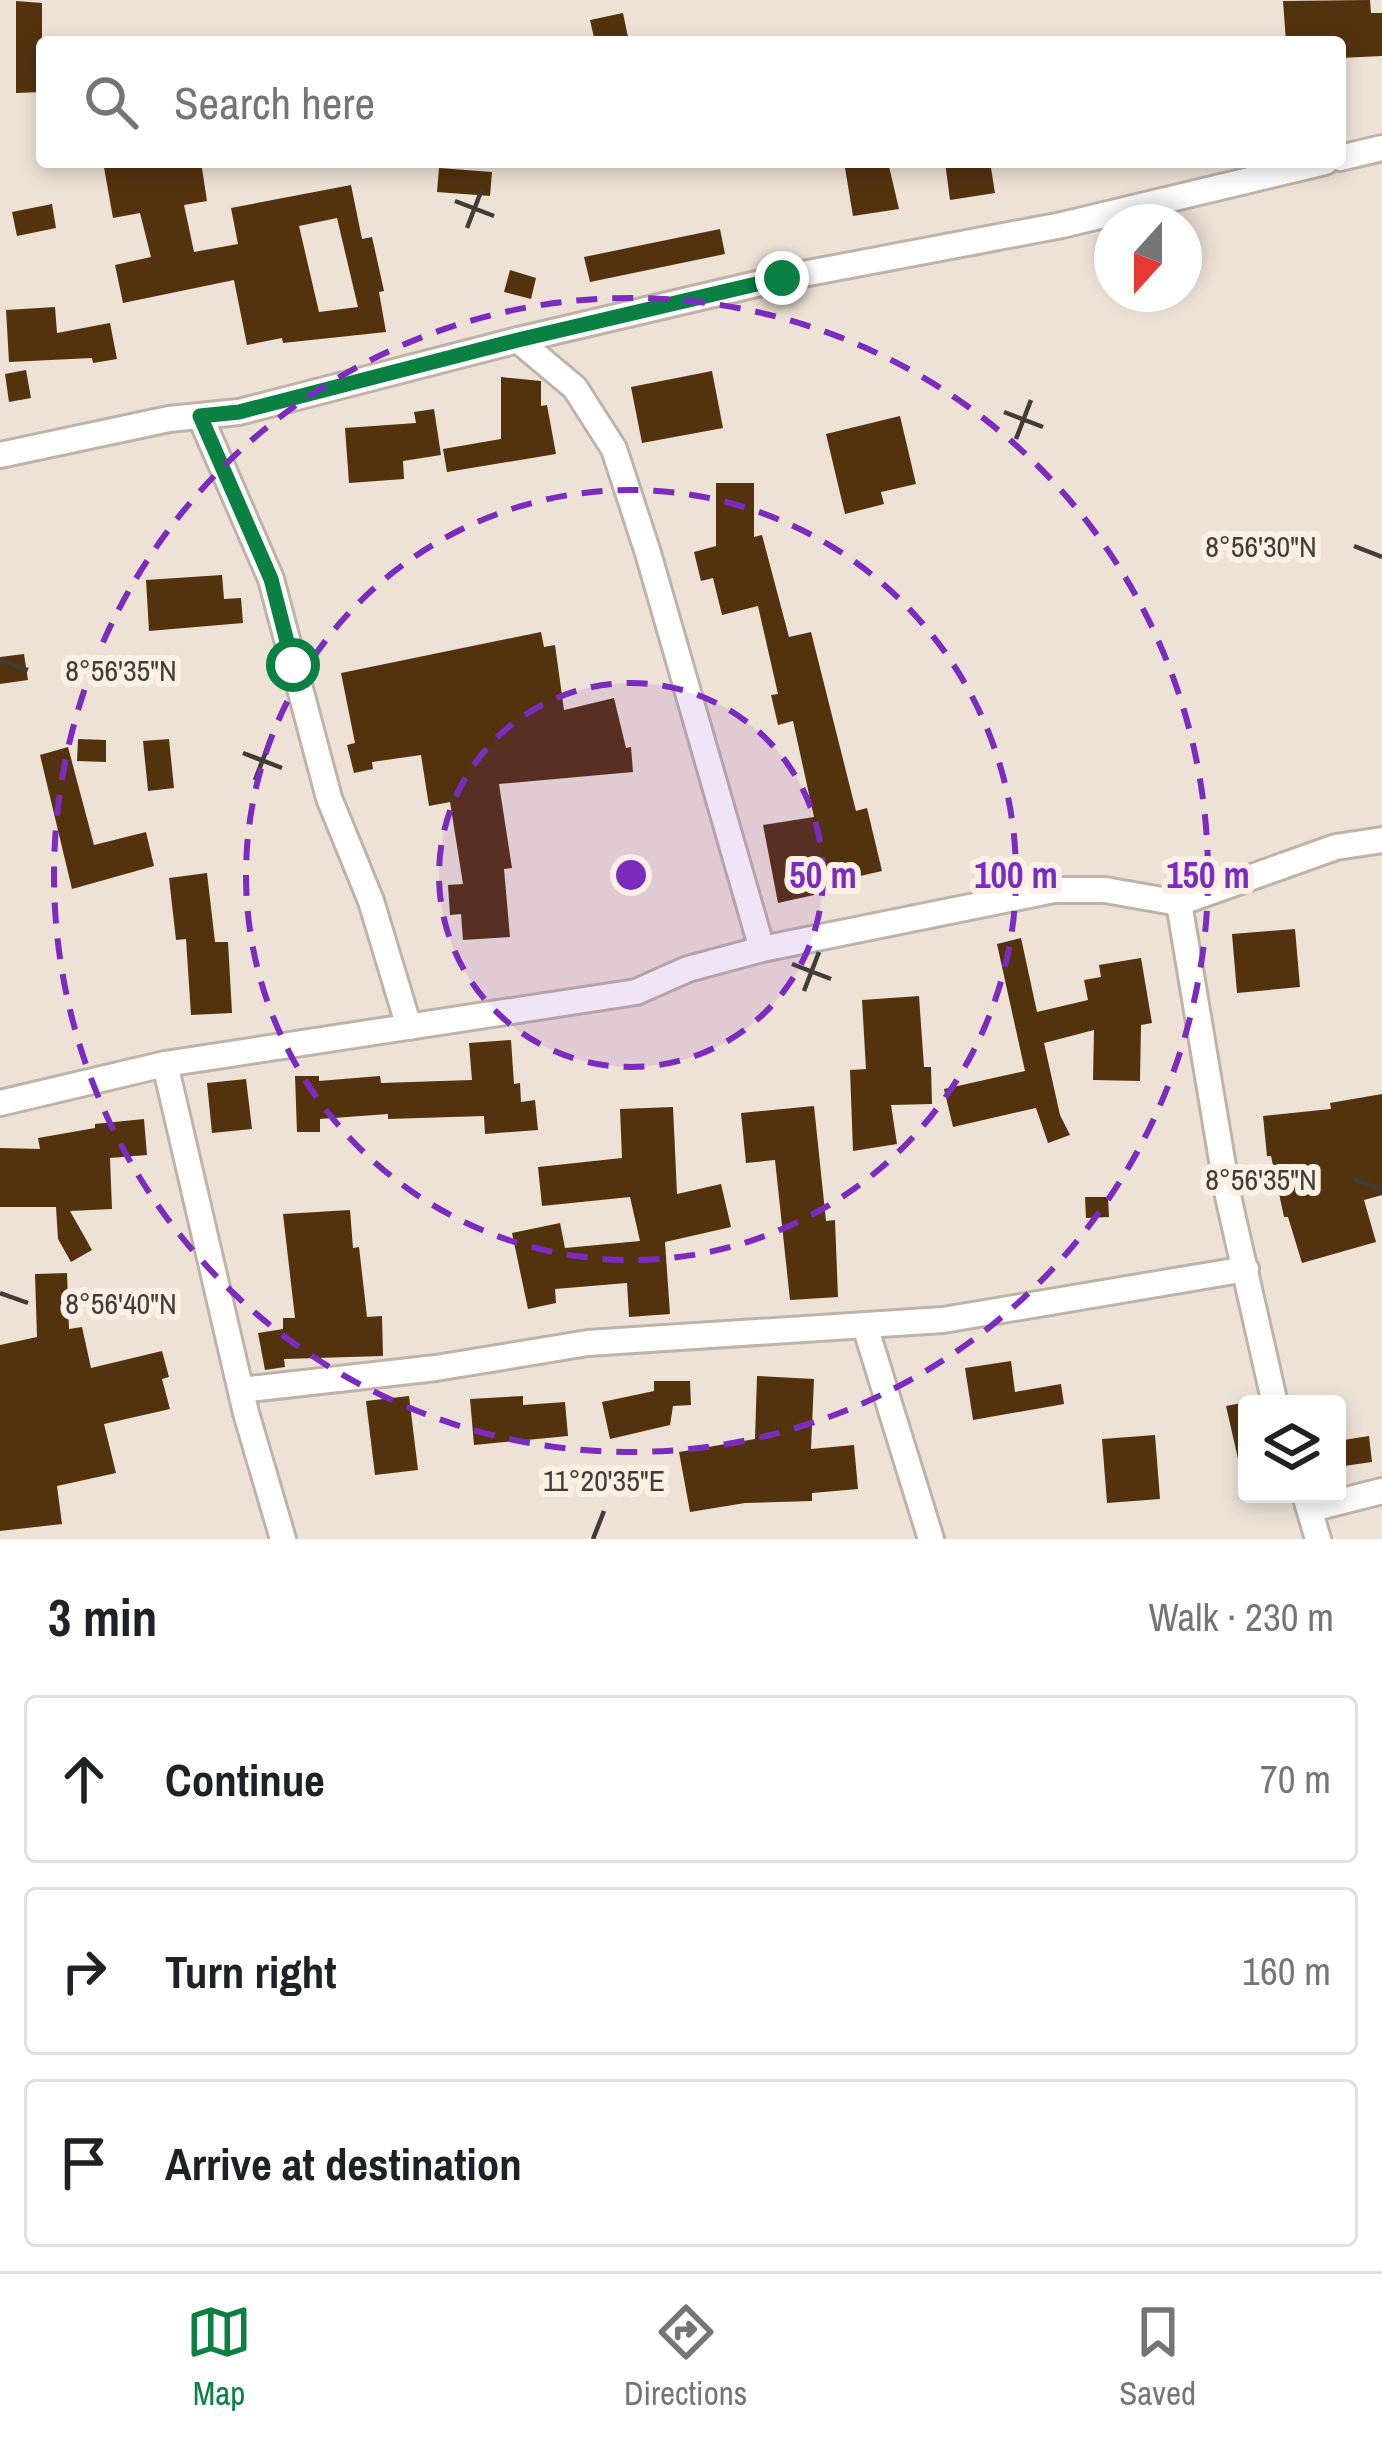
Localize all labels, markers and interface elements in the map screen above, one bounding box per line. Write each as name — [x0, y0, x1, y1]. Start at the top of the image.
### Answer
search box — [36, 36, 1346, 168]
icon: search — [78, 69, 144, 135]
text: Search here — [174, 72, 375, 133]
north arrow — [1094, 204, 1202, 312]
route end — [755, 251, 809, 305]
text: 8°56'30"N — [1205, 526, 1317, 566]
route start — [266, 638, 320, 692]
text: 8°56'35"N — [65, 650, 177, 690]
text: 50 m — [789, 851, 857, 899]
text: 100 m — [974, 851, 1058, 899]
text: 150 m — [1166, 851, 1250, 899]
centre of rings — [610, 854, 652, 896]
text: 8°56'35"N — [1205, 1159, 1317, 1199]
text: 8°56'40"N — [65, 1283, 177, 1323]
map controls — [1238, 1395, 1346, 1503]
button: layers — [1238, 1395, 1346, 1503]
text: 11°20'35"E — [543, 1460, 665, 1500]
text: 3 min — [48, 1583, 157, 1652]
text: Walk · 230 m — [1149, 1591, 1334, 1643]
icon: ahead — [51, 1746, 117, 1812]
text: Continue — [165, 1749, 325, 1810]
text: 70 m — [1260, 1753, 1331, 1805]
icon: right — [51, 1938, 117, 2004]
text: Turn right — [165, 1941, 337, 2002]
text: 160 m — [1242, 1945, 1331, 1997]
icon: arrive — [51, 2130, 117, 2196]
text: Arrive at destination — [165, 2133, 522, 2194]
tab: Map — [186, 2299, 252, 2415]
tab: Directions — [624, 2299, 747, 2415]
tab: Saved — [1119, 2299, 1196, 2415]

